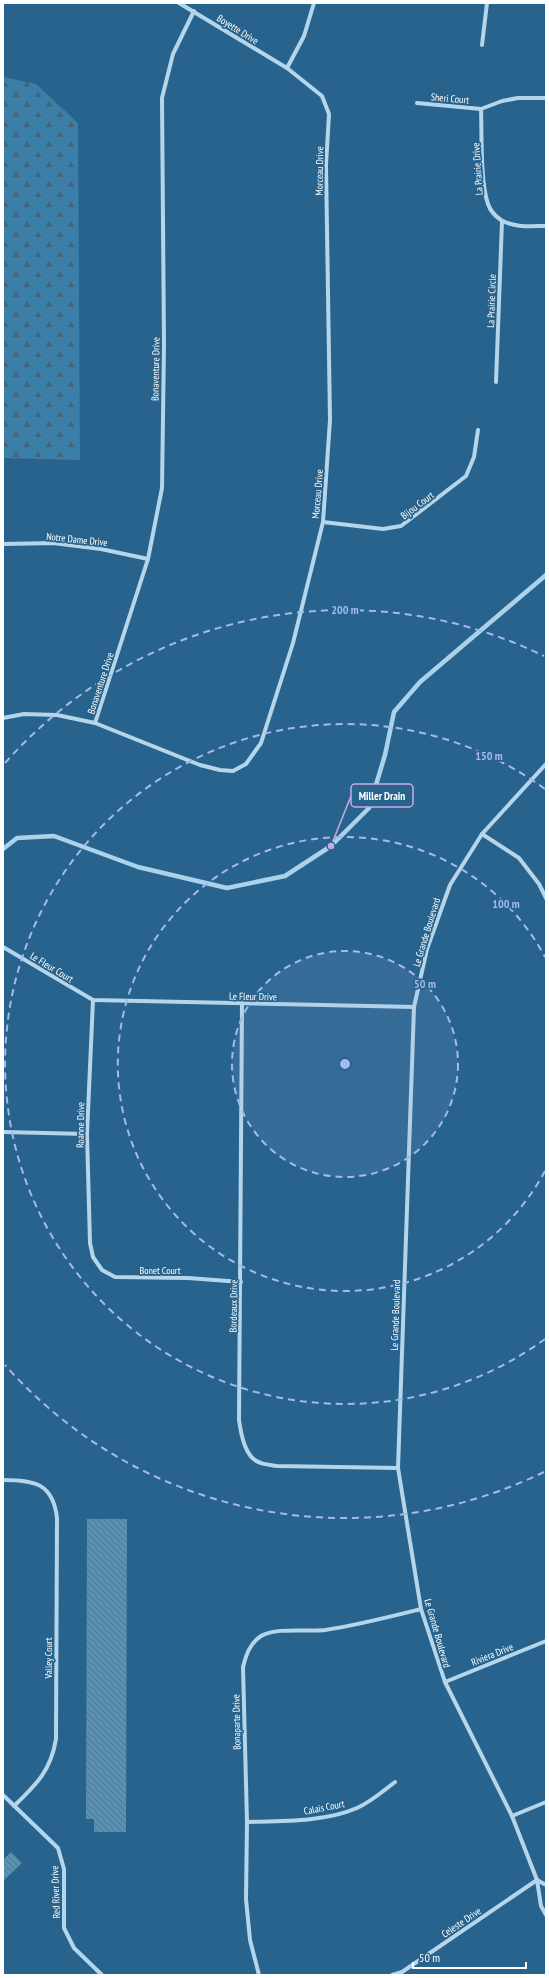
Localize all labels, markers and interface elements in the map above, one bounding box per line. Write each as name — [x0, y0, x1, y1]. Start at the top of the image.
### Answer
street label: Boyette Drive — [215, 12, 261, 47]
street label: Sheri Court — [430, 90, 470, 107]
street label: La Prairie Drive — [469, 142, 486, 196]
street label: Morceau Drive — [313, 146, 326, 196]
street label: La Prairie Circle — [484, 274, 499, 328]
street label: Bonaventure Drive — [148, 337, 163, 401]
street label: Morceau Drive — [309, 469, 326, 519]
street label: Bijou Court — [398, 488, 437, 522]
street label: Notre Dame Drive — [46, 530, 108, 549]
text: 200 m — [331, 602, 359, 617]
street label: Bonaventure Drive — [84, 651, 117, 716]
text: 150 m — [475, 748, 503, 763]
callout: Miller Drain — [351, 784, 413, 807]
text: Miller Drain — [359, 789, 405, 803]
street label: Le Grande Boulevard — [410, 896, 443, 968]
text: 100 m — [492, 896, 520, 911]
street label: Le Fleur Court — [28, 949, 76, 986]
text: 50 m — [414, 976, 436, 991]
street label: Le Fleur Drive — [229, 990, 277, 1003]
centre of rings — [338, 1057, 352, 1071]
street label: Roanne Drive — [74, 1102, 87, 1148]
street label: Bonet Court — [139, 1264, 181, 1277]
street label: Le Grande Boulevard — [388, 1279, 403, 1351]
street label: Bordeaux Drive — [227, 1280, 240, 1332]
street label: Le Grande Boulevard — [421, 1597, 454, 1669]
street label: Valley Court — [42, 1637, 55, 1680]
street label: Riviera Drive — [469, 1640, 515, 1669]
street label: Bonaparte Drive — [230, 1694, 243, 1750]
street label: Calais Court — [303, 1797, 346, 1818]
street label: Red River Drive — [48, 1865, 63, 1919]
street label: Celeste Drive — [439, 1904, 484, 1940]
scale bar — [413, 1944, 526, 1970]
text: 50 m — [419, 1950, 440, 1965]

